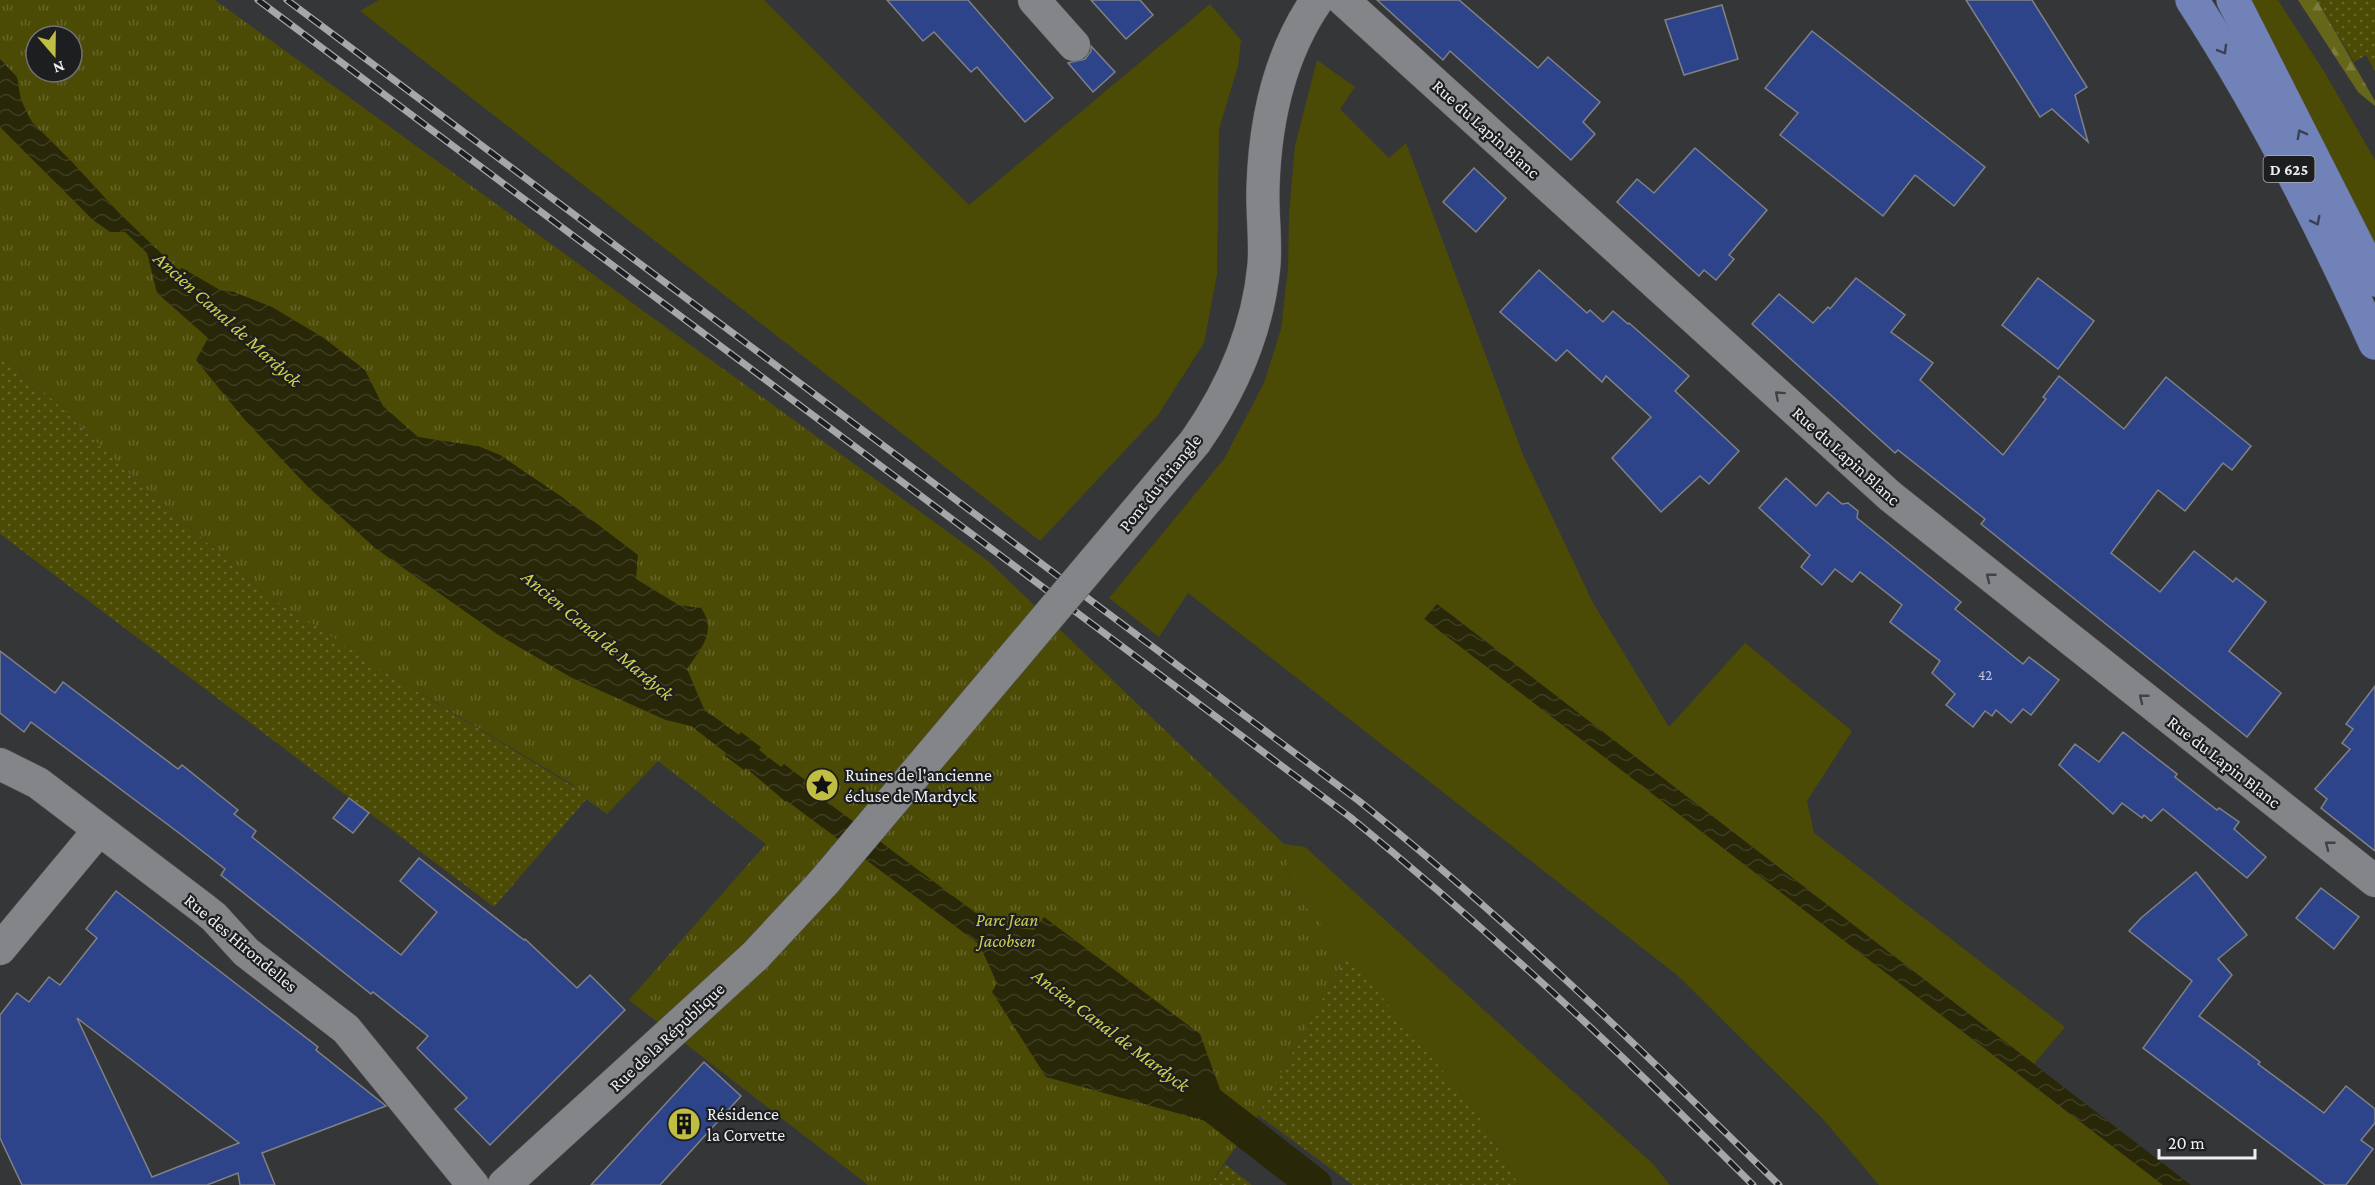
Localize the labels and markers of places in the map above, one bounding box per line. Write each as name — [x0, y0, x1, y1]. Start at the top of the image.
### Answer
place label: Ruines de l'ancienne écluse de Mardyck — [845, 765, 992, 806]
place icon: Ruines de l'ancienne écluse de Mardyck — [804, 767, 840, 803]
place label: Résidence la Corvette — [707, 1104, 785, 1145]
building icon: Résidence la Corvette — [666, 1106, 702, 1142]

